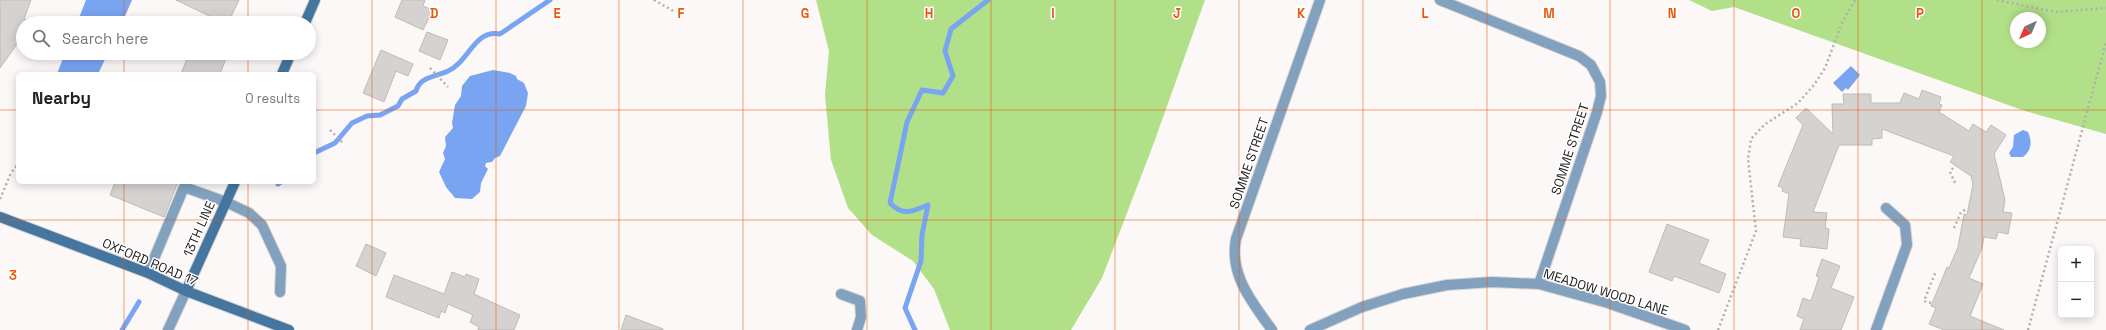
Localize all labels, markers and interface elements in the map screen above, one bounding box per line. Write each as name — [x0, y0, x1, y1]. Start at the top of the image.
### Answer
text: D — [430, 5, 439, 22]
text: E — [553, 5, 561, 22]
text: F — [678, 5, 685, 22]
text: G — [801, 5, 809, 22]
text: H — [925, 5, 933, 22]
text: I — [1051, 5, 1055, 22]
text: J — [1173, 5, 1181, 22]
text: K — [1297, 5, 1306, 22]
text: L — [1421, 5, 1429, 22]
text: M — [1543, 5, 1555, 22]
text: N — [1668, 5, 1676, 22]
text: O — [1792, 5, 1801, 22]
text: P — [1916, 5, 1924, 22]
north arrow — [2010, 12, 2046, 48]
search box — [16, 16, 316, 60]
icon: search — [30, 27, 52, 49]
text: Search here — [62, 29, 148, 48]
text: Nearby — [32, 87, 91, 109]
text: 0 results — [245, 90, 300, 107]
street label: SOMME STREET — [1547, 101, 1593, 197]
street label: SOMME STREET — [1225, 115, 1273, 211]
street label: 13TH LINE — [179, 199, 219, 259]
street label: OXFORD ROAD 17 — [100, 234, 200, 290]
map controls — [2058, 246, 2094, 318]
button: + — [2058, 246, 2094, 282]
street label: MEADOW WOOD LANE — [1541, 265, 1671, 319]
text: 3 — [9, 267, 17, 284]
button: − — [2058, 282, 2094, 318]

